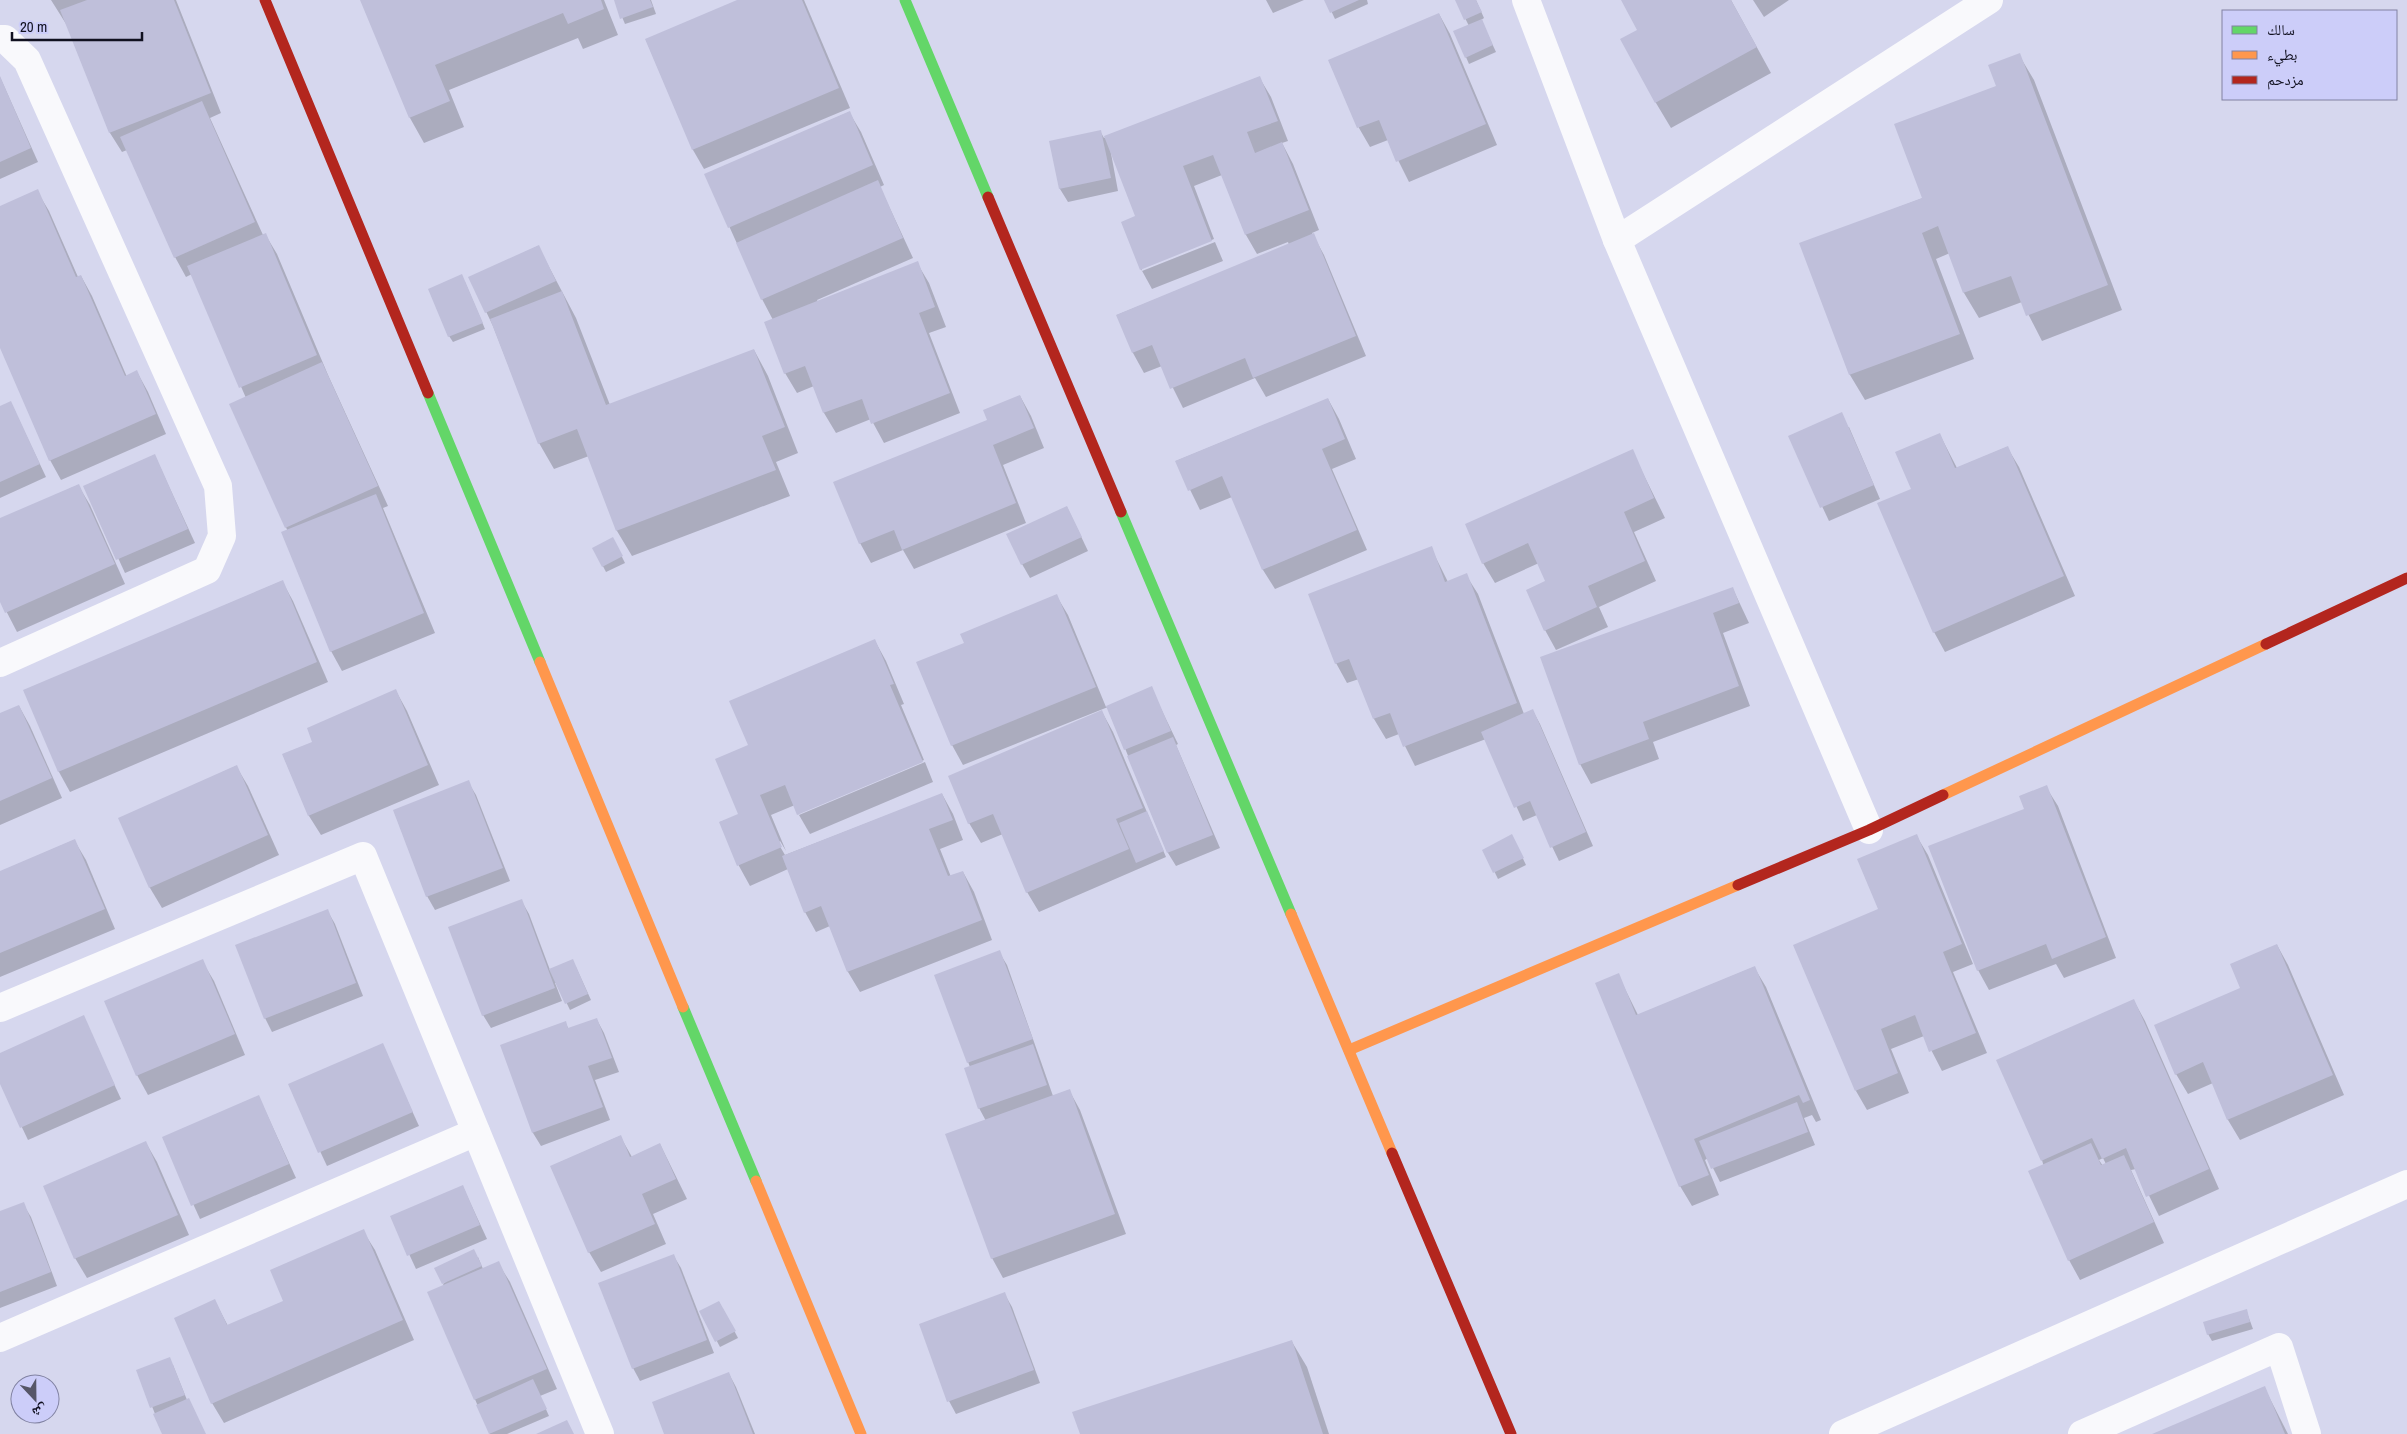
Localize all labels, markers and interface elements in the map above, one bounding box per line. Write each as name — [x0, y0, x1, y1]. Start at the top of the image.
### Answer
scale bar — [12, 10, 142, 42]
legend — [2222, 10, 2397, 100]
text: 20 m — [20, 16, 47, 37]
text: سالك — [2267, 19, 2295, 40]
text: بطيء — [2267, 44, 2297, 67]
text: مزدحم — [2267, 69, 2304, 90]
north arrow — [10, 1374, 60, 1424]
text: ش — [29, 1400, 50, 1422]

